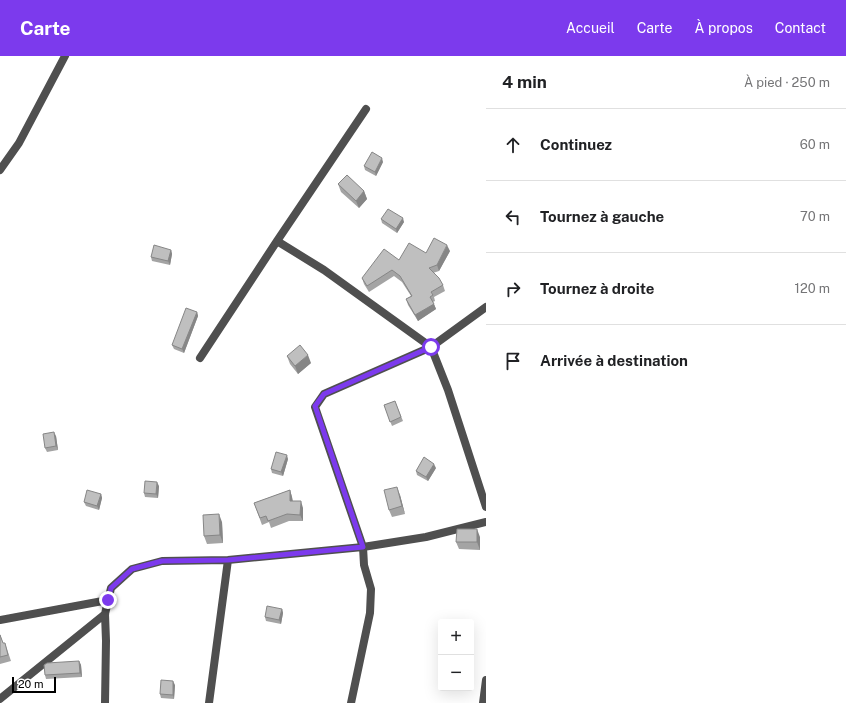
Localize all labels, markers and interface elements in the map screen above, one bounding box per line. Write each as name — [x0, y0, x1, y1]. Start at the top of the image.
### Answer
text: Carte — [20, 17, 70, 39]
text: Accueil — [566, 20, 615, 36]
text: Carte — [637, 20, 673, 36]
text: À propos — [695, 20, 753, 36]
text: Contact — [775, 20, 826, 36]
text: 4 min — [502, 72, 547, 92]
text: À pied · 250 m — [744, 75, 830, 90]
icon: ahead — [502, 134, 524, 156]
text: Continuez — [540, 136, 612, 153]
text: 60 m — [800, 137, 830, 152]
icon: left — [502, 206, 524, 228]
text: Tournez à gauche — [540, 208, 664, 225]
text: 70 m — [800, 209, 830, 224]
icon: right — [502, 278, 524, 300]
text: Tournez à droite — [540, 280, 654, 297]
text: 120 m — [795, 281, 830, 296]
route start — [422, 338, 440, 356]
icon: arrive — [502, 350, 524, 372]
text: Arrivée à destination — [540, 352, 688, 369]
route end — [99, 591, 117, 609]
map controls — [438, 619, 474, 691]
button: + — [438, 619, 474, 655]
button: − — [438, 655, 474, 691]
scale bar — [12, 675, 56, 694]
text: 20 m — [18, 678, 43, 690]

